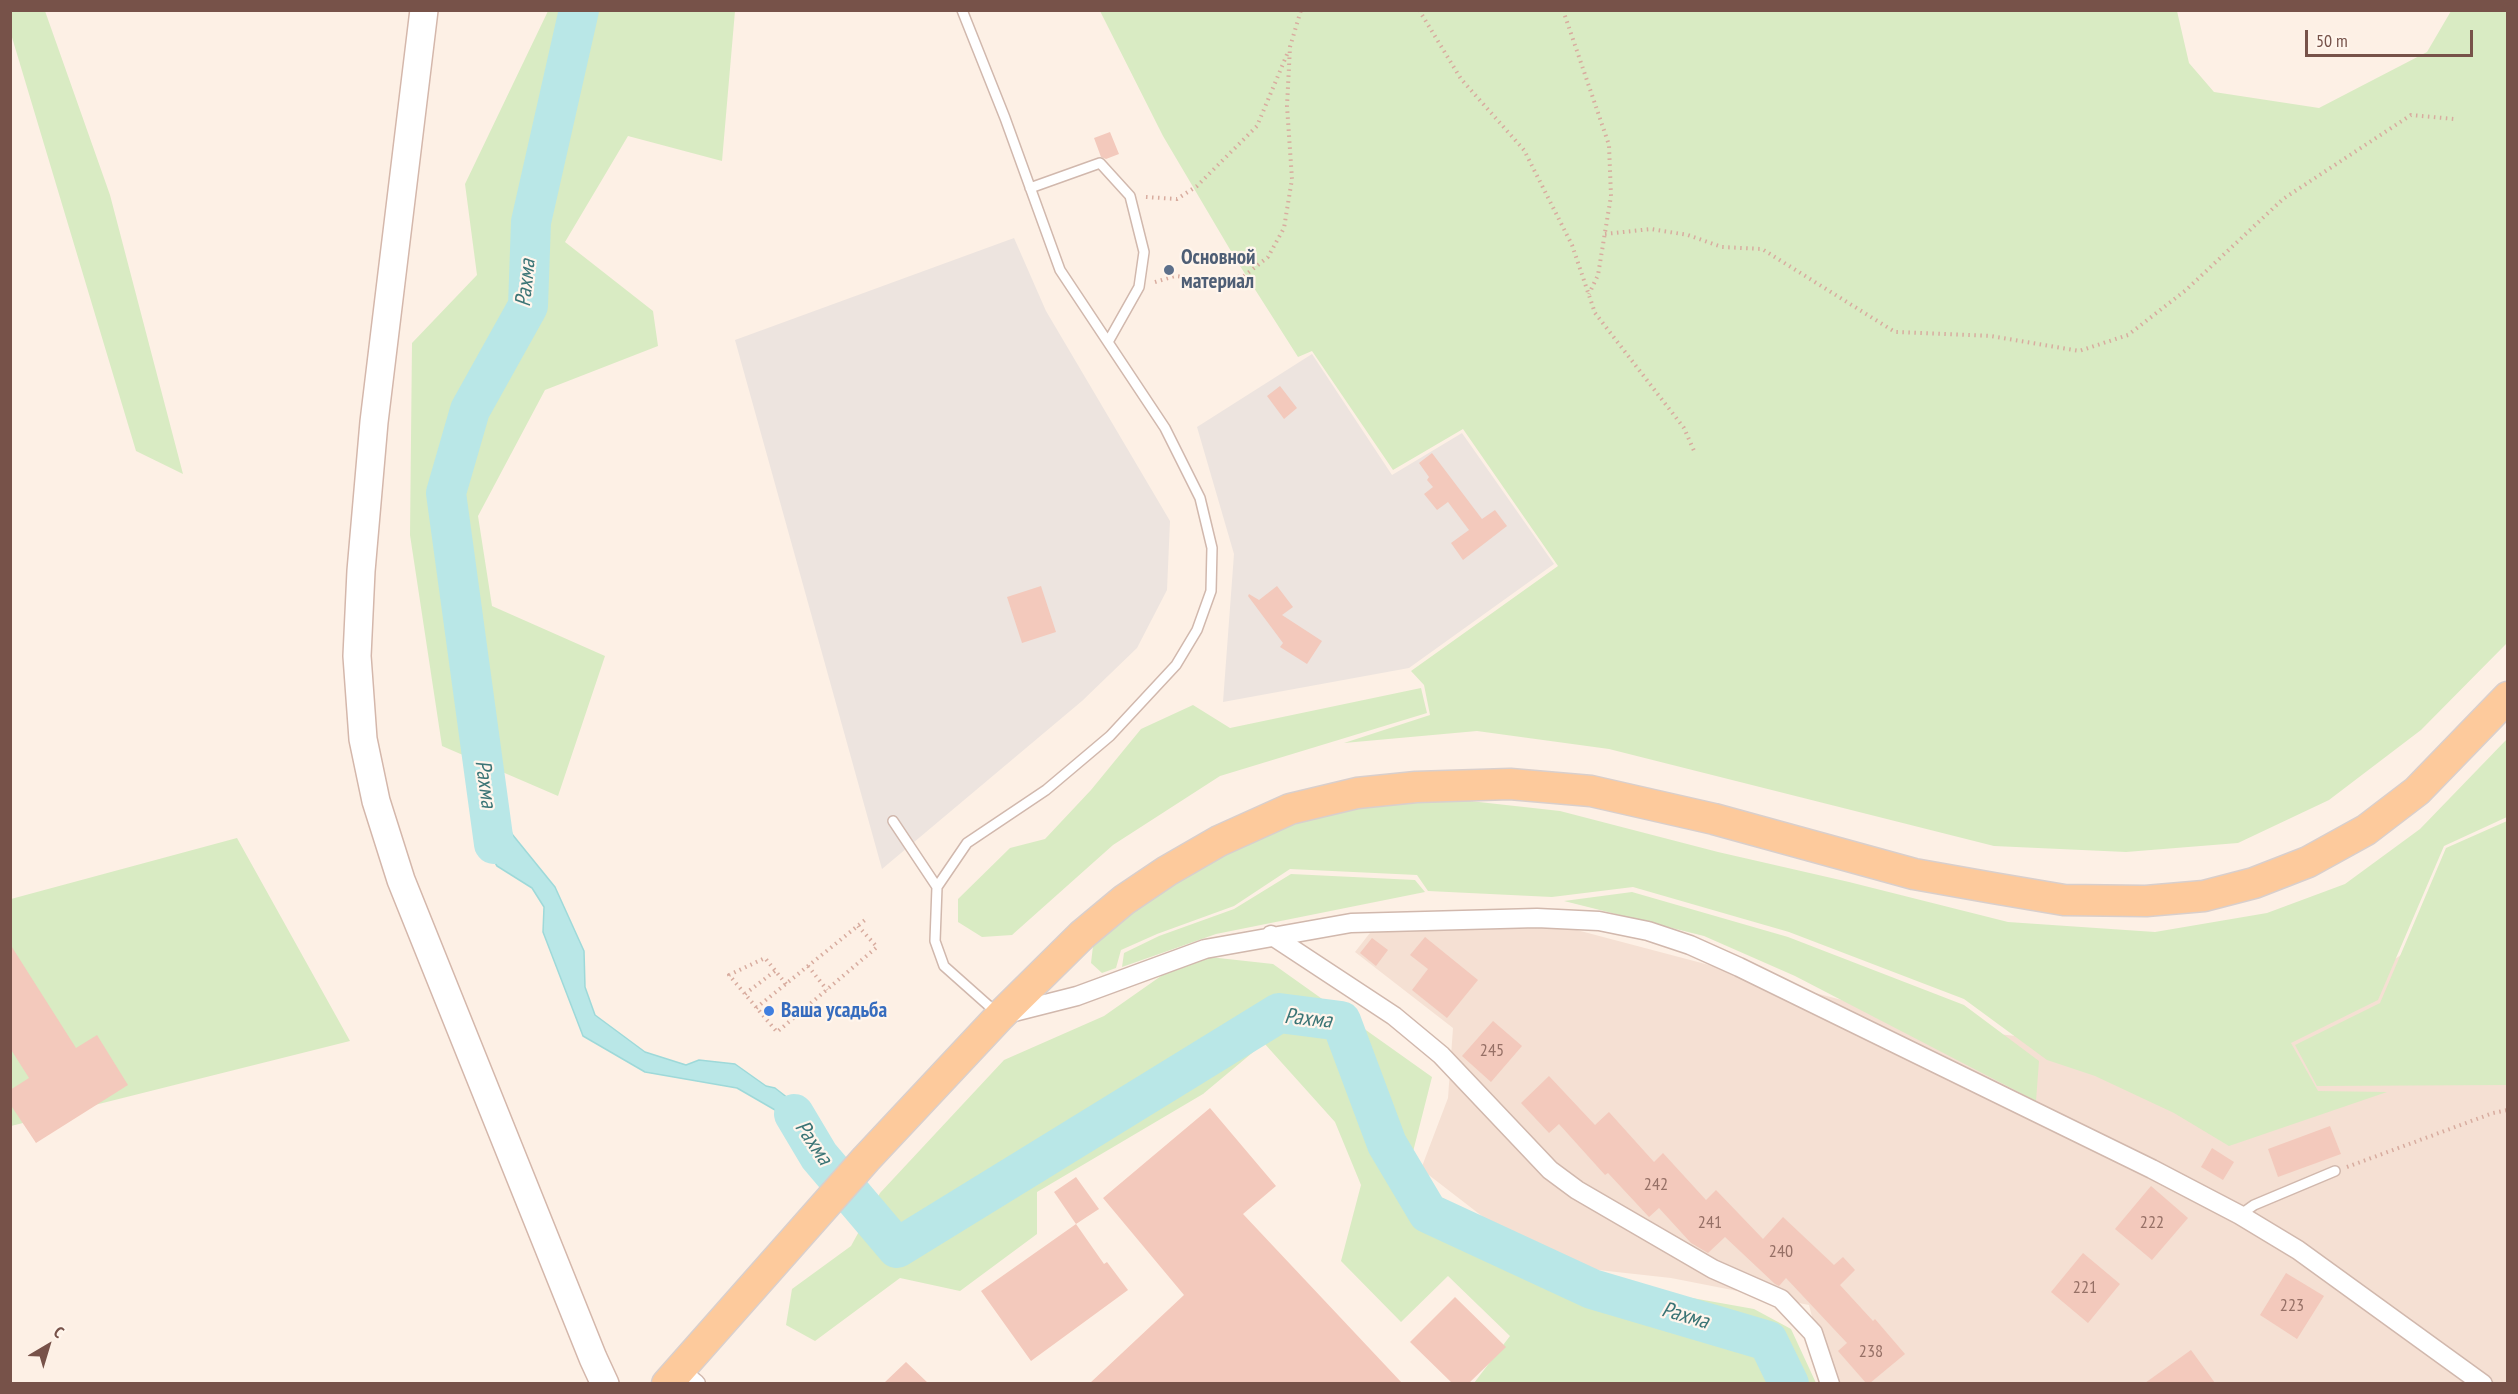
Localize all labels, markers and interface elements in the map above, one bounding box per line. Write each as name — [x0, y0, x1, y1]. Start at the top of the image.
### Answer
scale bar — [2308, 18, 2476, 56]
text: 50 m — [2316, 29, 2348, 52]
place label: Основной материал — [1181, 245, 1256, 295]
water label: Рахма — [510, 258, 542, 308]
marker: Основной материал — [1162, 263, 1176, 277]
water label: Рахма — [469, 759, 501, 809]
place label: Ваша усадьба — [781, 998, 887, 1024]
water label: Рахма — [1283, 1003, 1333, 1035]
marker: Ваша усадьба — [762, 1004, 776, 1018]
house number: 245 — [1480, 1040, 1504, 1062]
water label: Рахма — [789, 1116, 837, 1170]
house number: 242 — [1644, 1174, 1668, 1196]
house number: 241 — [1698, 1212, 1722, 1234]
house number: 222 — [2140, 1212, 2164, 1234]
house number: 240 — [1769, 1241, 1793, 1263]
house number: 221 — [2073, 1277, 2097, 1299]
house number: 223 — [2280, 1295, 2304, 1317]
water label: Рахма — [1659, 1297, 1711, 1335]
north arrow — [18, 1316, 78, 1376]
text: С — [50, 1322, 68, 1342]
house number: 238 — [1859, 1341, 1883, 1363]

